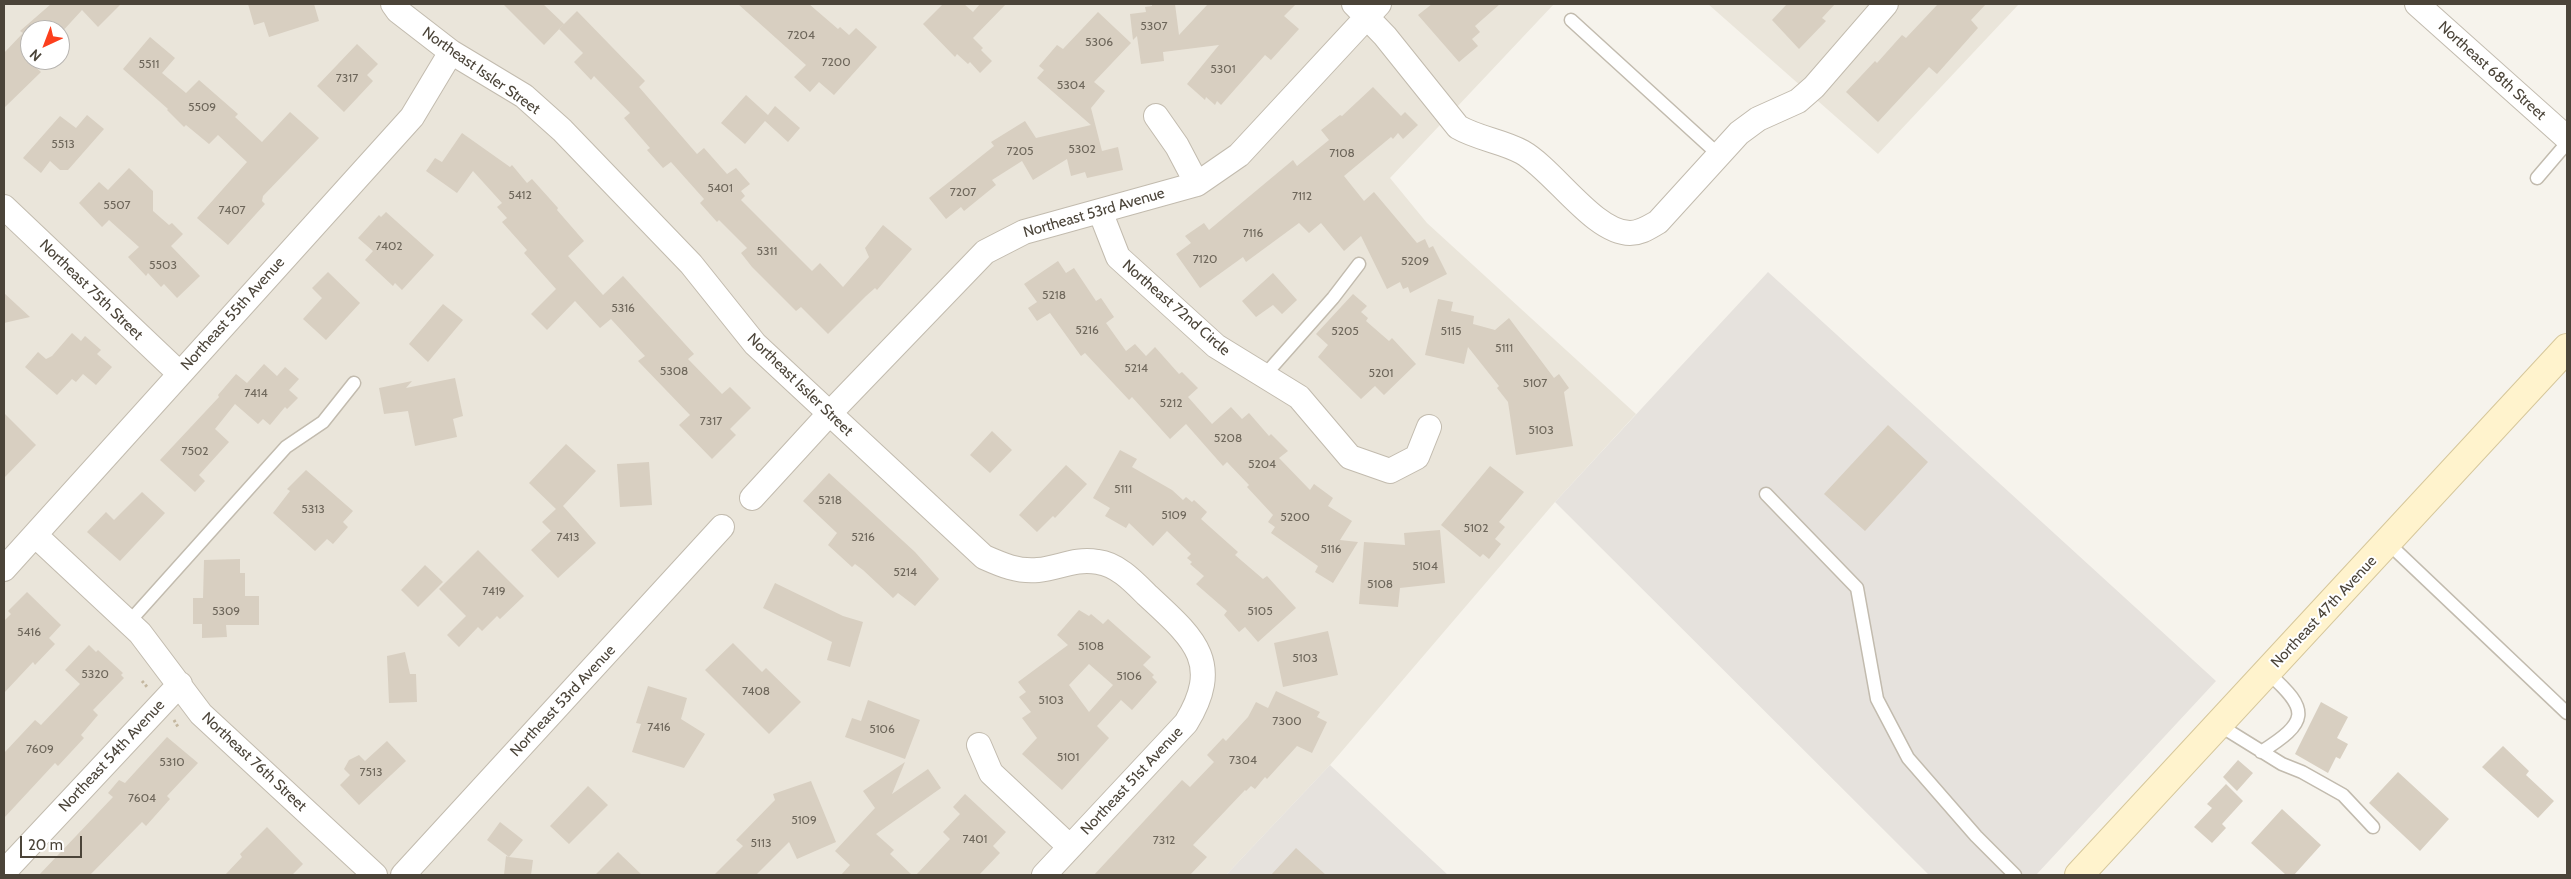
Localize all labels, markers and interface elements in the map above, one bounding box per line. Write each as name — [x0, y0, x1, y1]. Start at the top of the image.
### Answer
street label: Northeast 68th Street — [2434, 18, 2550, 124]
house number: 5307 — [1140, 19, 1168, 33]
north arrow — [20, 20, 70, 70]
street label: Northeast Issler Street — [419, 23, 543, 119]
house number: 7204 — [787, 28, 815, 42]
house number: 5306 — [1085, 35, 1113, 49]
text: N — [26, 45, 45, 65]
house number: 7200 — [821, 55, 851, 69]
house number: 5511 — [139, 57, 159, 71]
house number: 5301 — [1210, 62, 1236, 76]
house number: 7317 — [336, 71, 358, 85]
house number: 5304 — [1057, 78, 1085, 92]
house number: 5509 — [188, 100, 216, 114]
house number: 5513 — [51, 137, 75, 151]
house number: 5302 — [1068, 142, 1096, 156]
house number: 7205 — [1006, 144, 1034, 158]
house number: 7108 — [1329, 146, 1355, 160]
house number: 5401 — [707, 181, 733, 195]
street label: Northeast 53rd Avenue — [1021, 184, 1167, 242]
house number: 7207 — [950, 185, 976, 199]
house number: 5412 — [508, 188, 532, 202]
house number: 7112 — [1292, 189, 1312, 203]
house number: 5507 — [103, 198, 131, 212]
house number: 7407 — [219, 203, 245, 217]
house number: 7116 — [1243, 226, 1263, 240]
street label: Northeast 75th Street — [36, 236, 146, 344]
house number: 7402 — [375, 239, 403, 253]
house number: 5311 — [757, 244, 777, 258]
house number: 7120 — [1193, 252, 1217, 266]
street label: Northeast 55th Avenue — [177, 254, 289, 374]
house number: 5209 — [1401, 254, 1429, 268]
street label: Northeast 72nd Circle — [1118, 256, 1234, 360]
house number: 5503 — [149, 258, 177, 272]
house number: 5218 — [1042, 288, 1066, 302]
house number: 5316 — [611, 301, 635, 315]
house number: 5216 — [1075, 323, 1099, 337]
house number: 5205 — [1331, 324, 1359, 338]
house number: 5115 — [1441, 324, 1461, 338]
street label: Northeast Issler Street — [743, 330, 857, 440]
house number: 5111 — [1495, 341, 1513, 355]
house number: 5214 — [1124, 361, 1148, 375]
house number: 5308 — [660, 364, 688, 378]
house number: 5201 — [1368, 366, 1394, 380]
house number: 5107 — [1523, 376, 1547, 390]
house number: 7414 — [244, 386, 268, 400]
house number: 5212 — [1160, 396, 1182, 410]
house number: 7317 — [700, 414, 722, 428]
house number: 5103 — [1528, 423, 1554, 437]
house number: 5208 — [1214, 431, 1242, 445]
house number: 7502 — [181, 444, 209, 458]
house number: 5204 — [1248, 457, 1276, 471]
house number: 5111 — [1114, 482, 1132, 496]
house number: 5218 — [818, 493, 842, 507]
house number: 5313 — [301, 502, 325, 516]
house number: 5109 — [1161, 508, 1187, 522]
house number: 5200 — [1280, 510, 1310, 524]
house number: 5102 — [1463, 521, 1489, 535]
house number: 7413 — [557, 530, 579, 544]
house number: 5216 — [851, 530, 875, 544]
house number: 5116 — [1320, 542, 1342, 556]
street label: Northeast 47th Avenue — [2268, 552, 2380, 672]
house number: 5104 — [1412, 559, 1438, 573]
house number: 5214 — [893, 565, 917, 579]
house number: 5108 — [1367, 577, 1393, 591]
house number: 7419 — [482, 584, 506, 598]
house number: 5309 — [212, 604, 240, 618]
house number: 5105 — [1247, 604, 1273, 618]
house number: 5416 — [17, 625, 41, 639]
house number: 5108 — [1078, 639, 1104, 653]
street label: Northeast 53rd Avenue — [507, 641, 619, 761]
house number: 5103 — [1292, 651, 1318, 665]
house number: 5320 — [81, 667, 109, 681]
house number: 5106 — [1116, 669, 1142, 683]
house number: 7408 — [742, 684, 770, 698]
house number: 5103 — [1038, 693, 1064, 707]
street label: Northeast 54th Avenue — [55, 696, 169, 816]
street label: Northeast 76th Street — [198, 709, 310, 815]
house number: 7300 — [1272, 714, 1302, 728]
house number: 7416 — [647, 720, 671, 734]
house number: 5106 — [869, 722, 895, 736]
street label: Northeast 51st Avenue — [1077, 723, 1187, 839]
house number: 7609 — [26, 742, 54, 756]
house number: 5101 — [1057, 750, 1079, 764]
house number: 7304 — [1229, 753, 1257, 767]
house number: 5310 — [159, 755, 185, 769]
house number: 7513 — [360, 765, 382, 779]
house number: 7604 — [128, 791, 156, 805]
house number: 5109 — [791, 813, 817, 827]
scale bar — [22, 826, 85, 858]
house number: 7401 — [963, 832, 987, 846]
house number: 7312 — [1153, 833, 1175, 847]
text: 20 m — [28, 836, 63, 854]
house number: 5113 — [751, 836, 771, 850]

